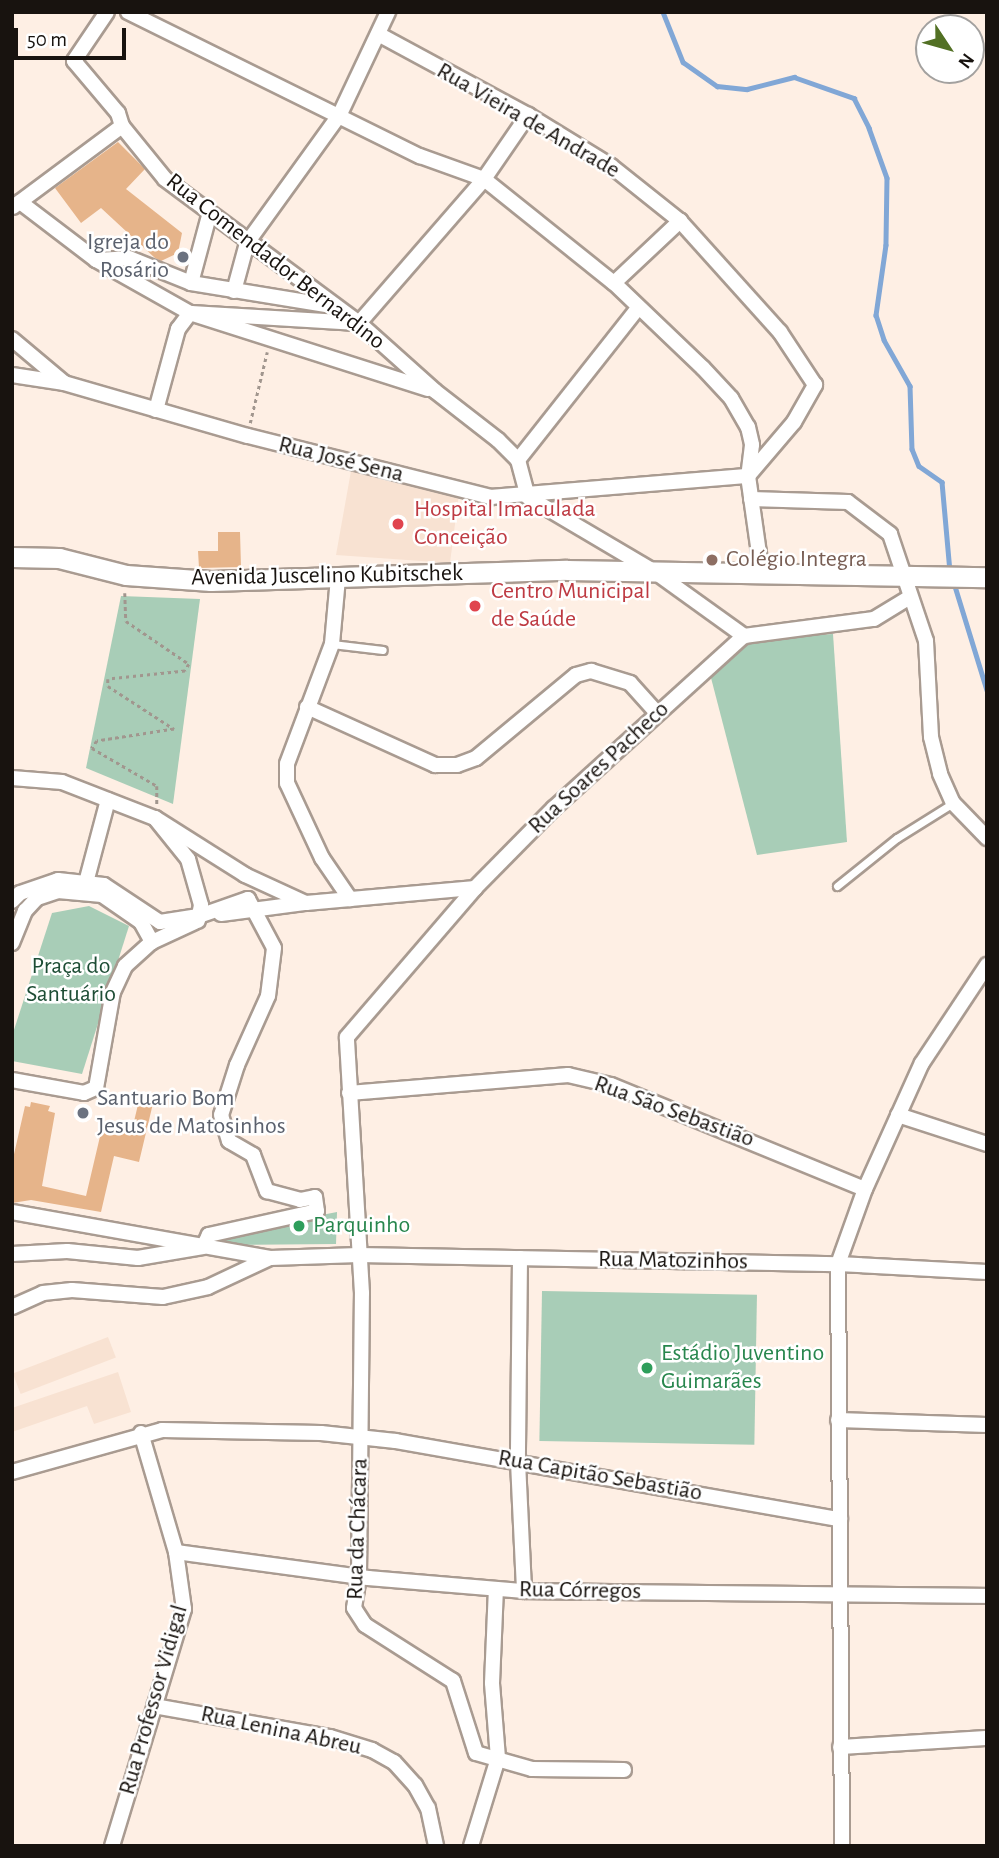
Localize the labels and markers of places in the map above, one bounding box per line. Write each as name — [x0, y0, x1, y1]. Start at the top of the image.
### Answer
place label: Igreja do Rosário — [87, 229, 169, 285]
marker: Igreja do Rosário — [175, 249, 191, 265]
place label: Hospital Imaculada Conceição — [414, 496, 596, 552]
marker: Hospital Imaculada Conceição — [388, 514, 408, 534]
place label: Colégio Integra — [726, 546, 867, 574]
marker: Colégio Integra — [704, 552, 720, 568]
place label: Centro Municipal de Saúde — [491, 578, 651, 634]
marker: Centro Municipal de Saúde — [465, 596, 485, 616]
place label: Santuario Bom Jesus de Matosinhos — [97, 1085, 286, 1141]
marker: Santuario Bom Jesus de Matosinhos — [75, 1105, 91, 1121]
place label: Parquinho — [313, 1212, 410, 1240]
marker: Parquinho — [291, 1218, 307, 1234]
place label: Estádio Juventino Guimarães — [661, 1340, 824, 1396]
marker: Estádio Juventino Guimarães — [639, 1360, 655, 1376]

